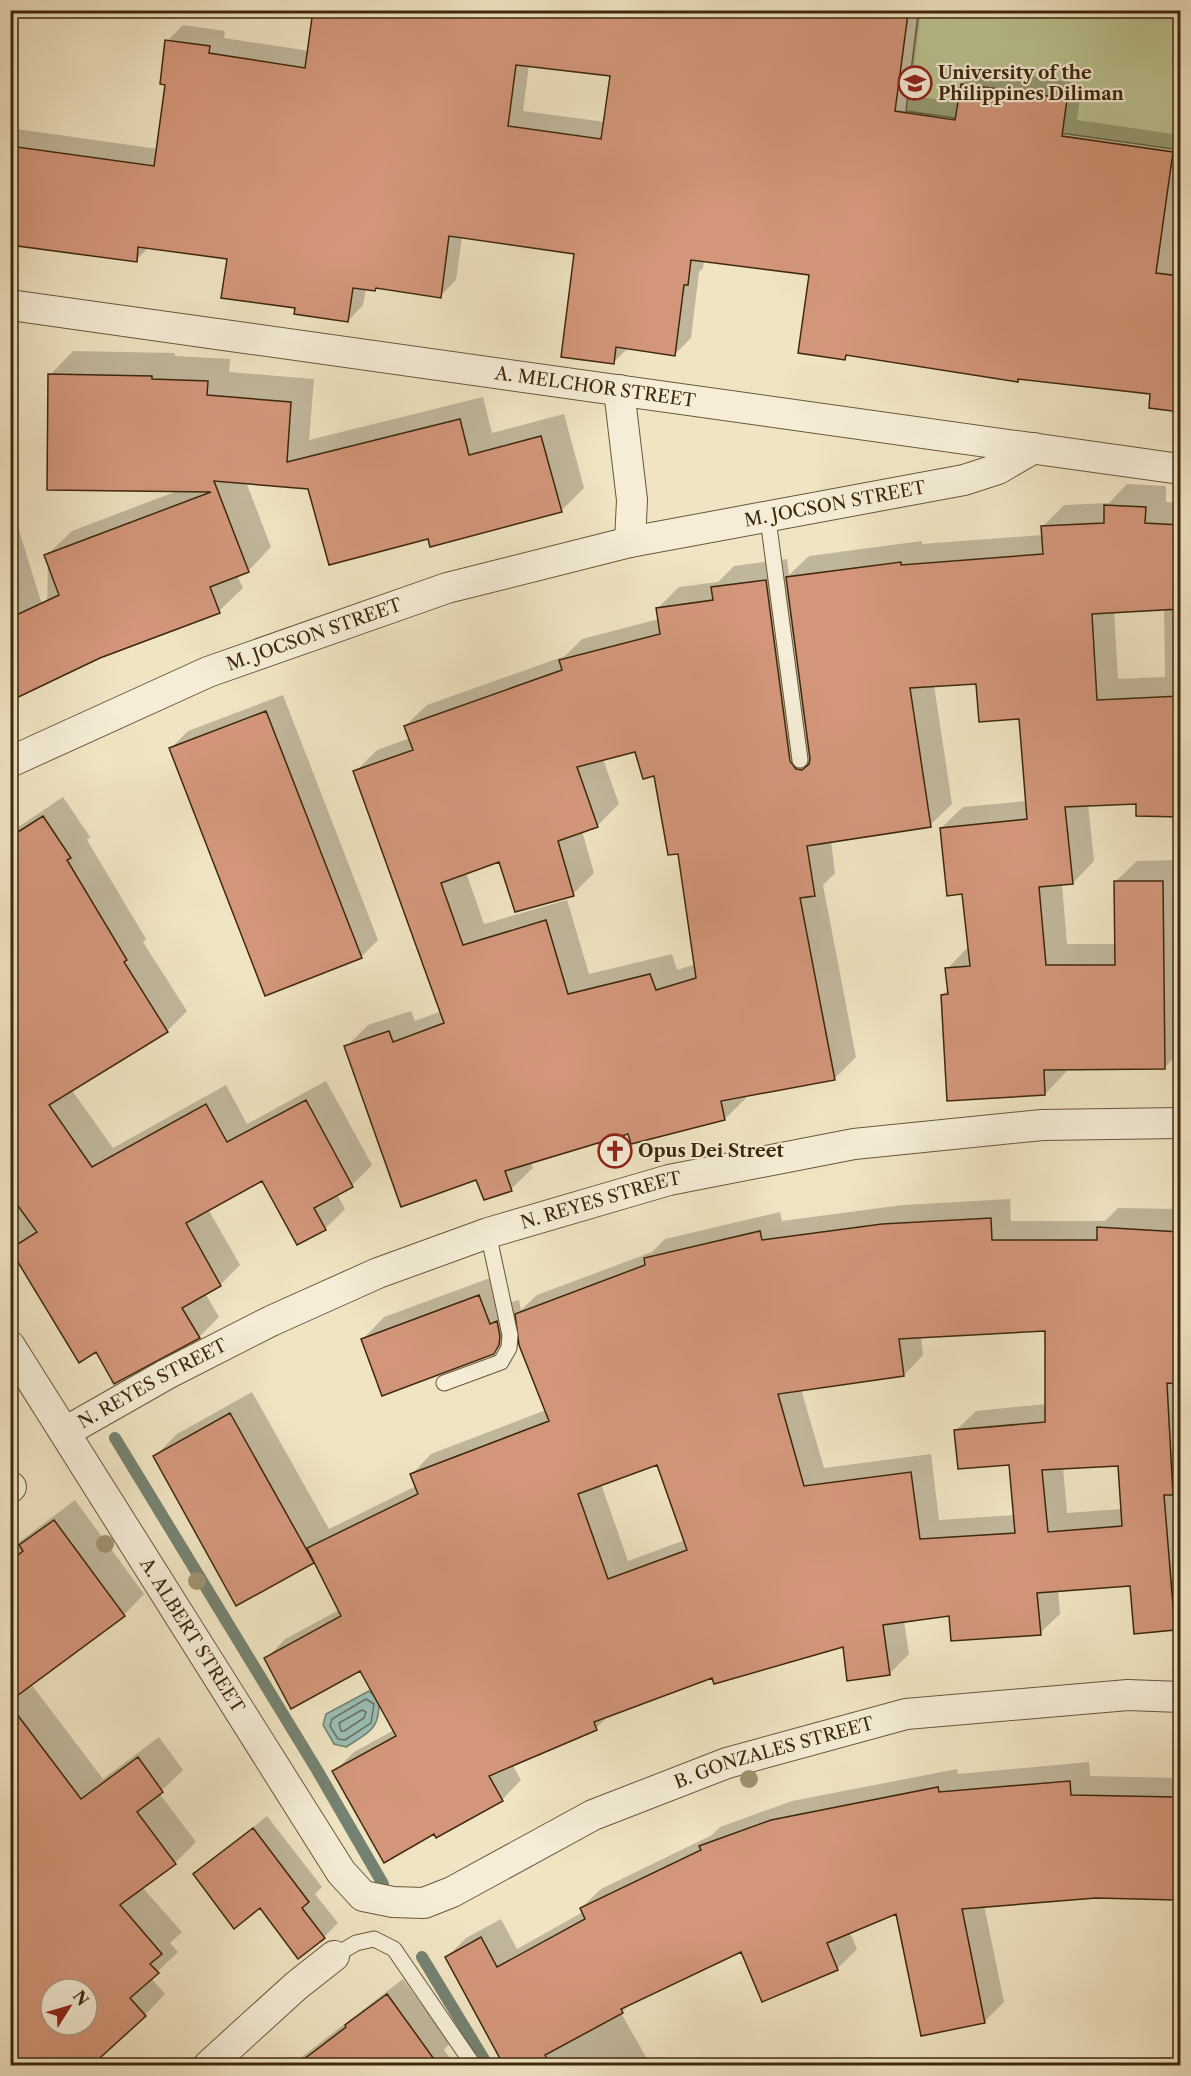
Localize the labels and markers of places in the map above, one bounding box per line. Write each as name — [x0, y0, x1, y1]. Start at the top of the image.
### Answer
place label: University of the Philippines Diliman — [938, 62, 1125, 105]
school or university icon: University of the Philippines Diliman — [897, 65, 933, 101]
church icon: Opus Dei Street — [597, 1133, 633, 1169]
place label: Opus Dei Street — [638, 1140, 785, 1162]

